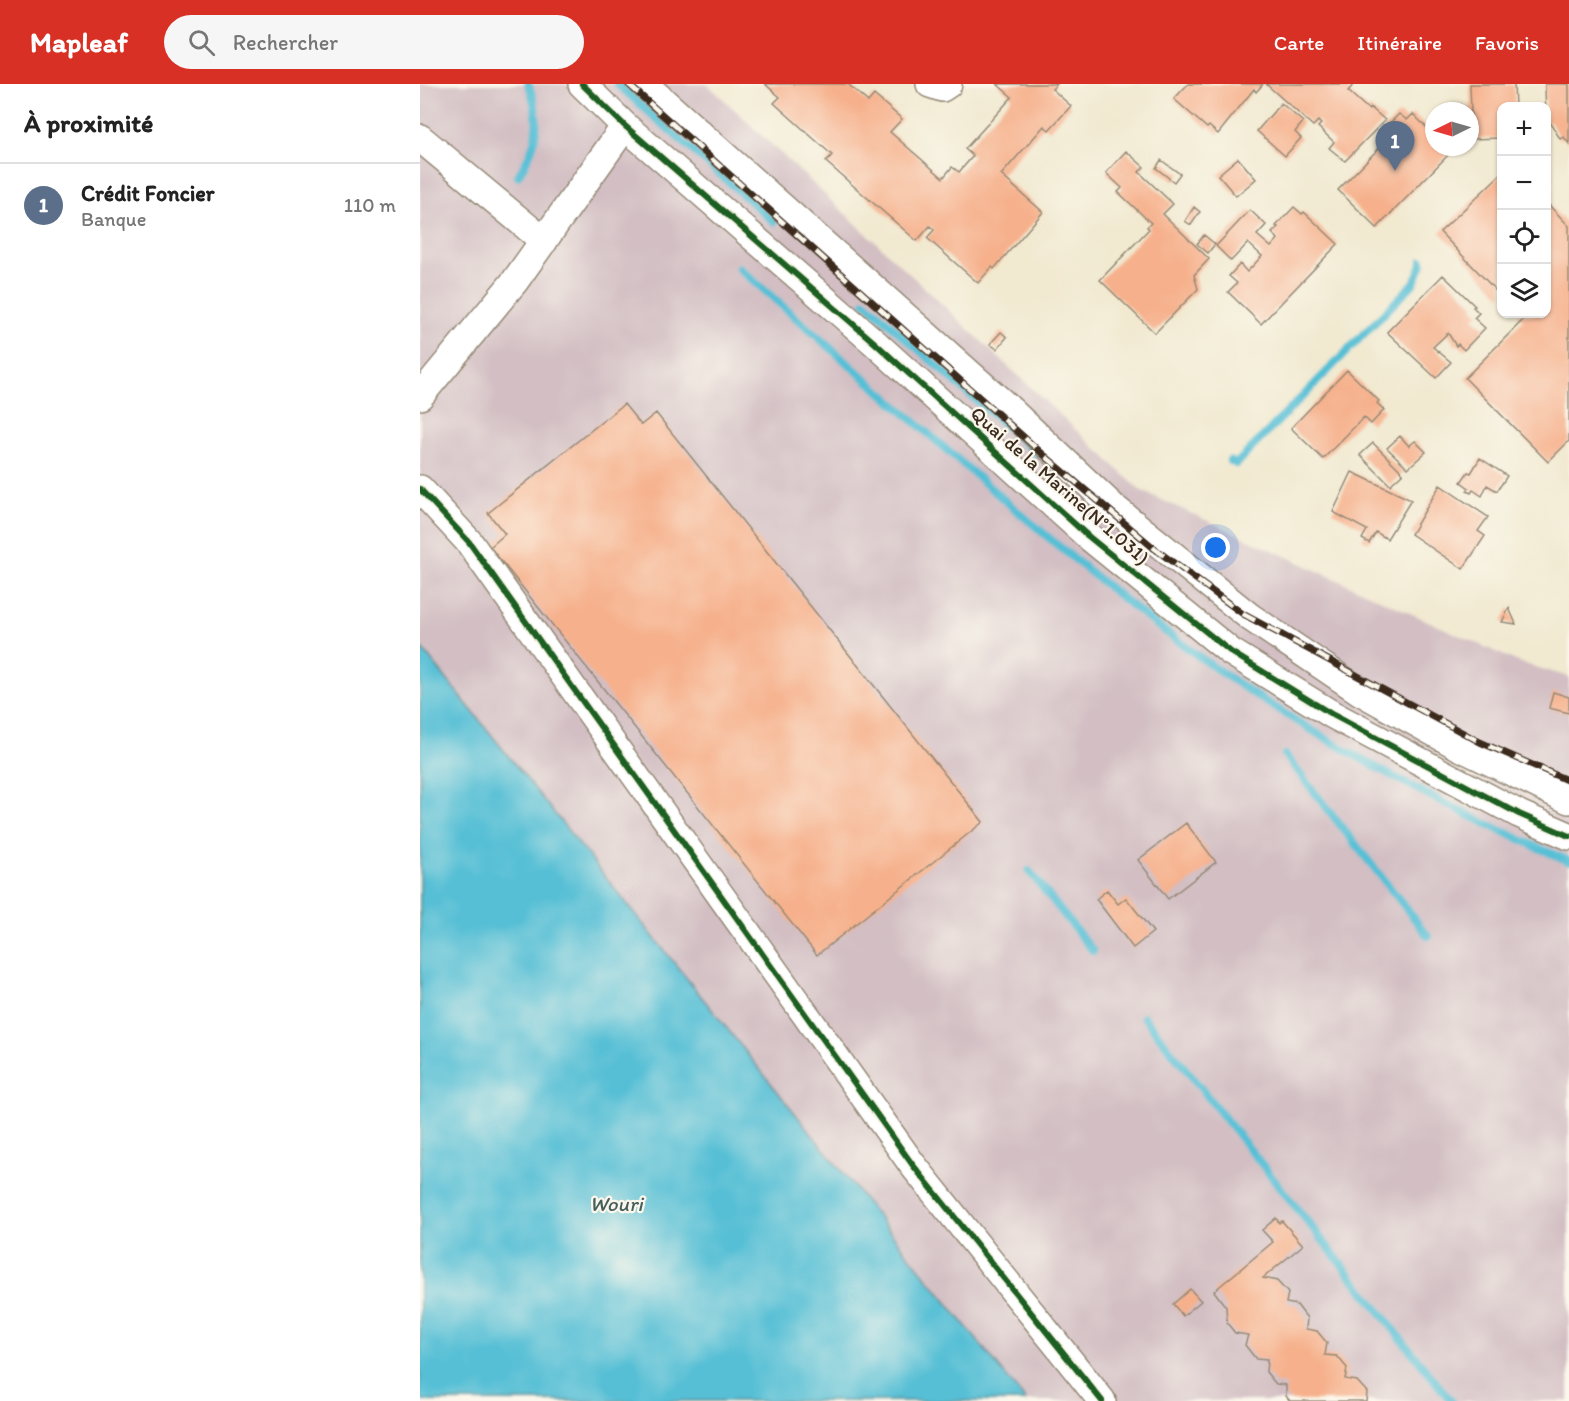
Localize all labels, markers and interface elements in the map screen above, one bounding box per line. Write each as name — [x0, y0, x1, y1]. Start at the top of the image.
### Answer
search box — [164, 15, 584, 69]
text: Mapleaf — [30, 25, 128, 59]
icon: search — [185, 26, 218, 59]
text: Rechercher — [233, 29, 338, 56]
text: Carte — [1274, 30, 1324, 55]
text: Itinéraire — [1357, 30, 1442, 55]
text: Favoris — [1475, 30, 1539, 55]
north arrow — [1425, 102, 1479, 156]
map controls — [1497, 102, 1551, 318]
button: + — [1497, 102, 1551, 156]
text: À proximité — [24, 107, 153, 139]
pin: 1 — [1376, 122, 1414, 171]
button: − — [1497, 156, 1551, 210]
text: Crédit Foncier — [81, 180, 215, 207]
text: 1 — [39, 193, 48, 217]
text: 110 m — [344, 193, 396, 217]
text: Banque — [81, 207, 146, 231]
button: locate — [1497, 210, 1551, 264]
button: layers — [1497, 264, 1551, 318]
street label: Quai de la Marine(N°1.031) — [966, 401, 1154, 569]
your location — [1201, 533, 1230, 562]
water label: Wouri — [589, 1191, 645, 1216]

